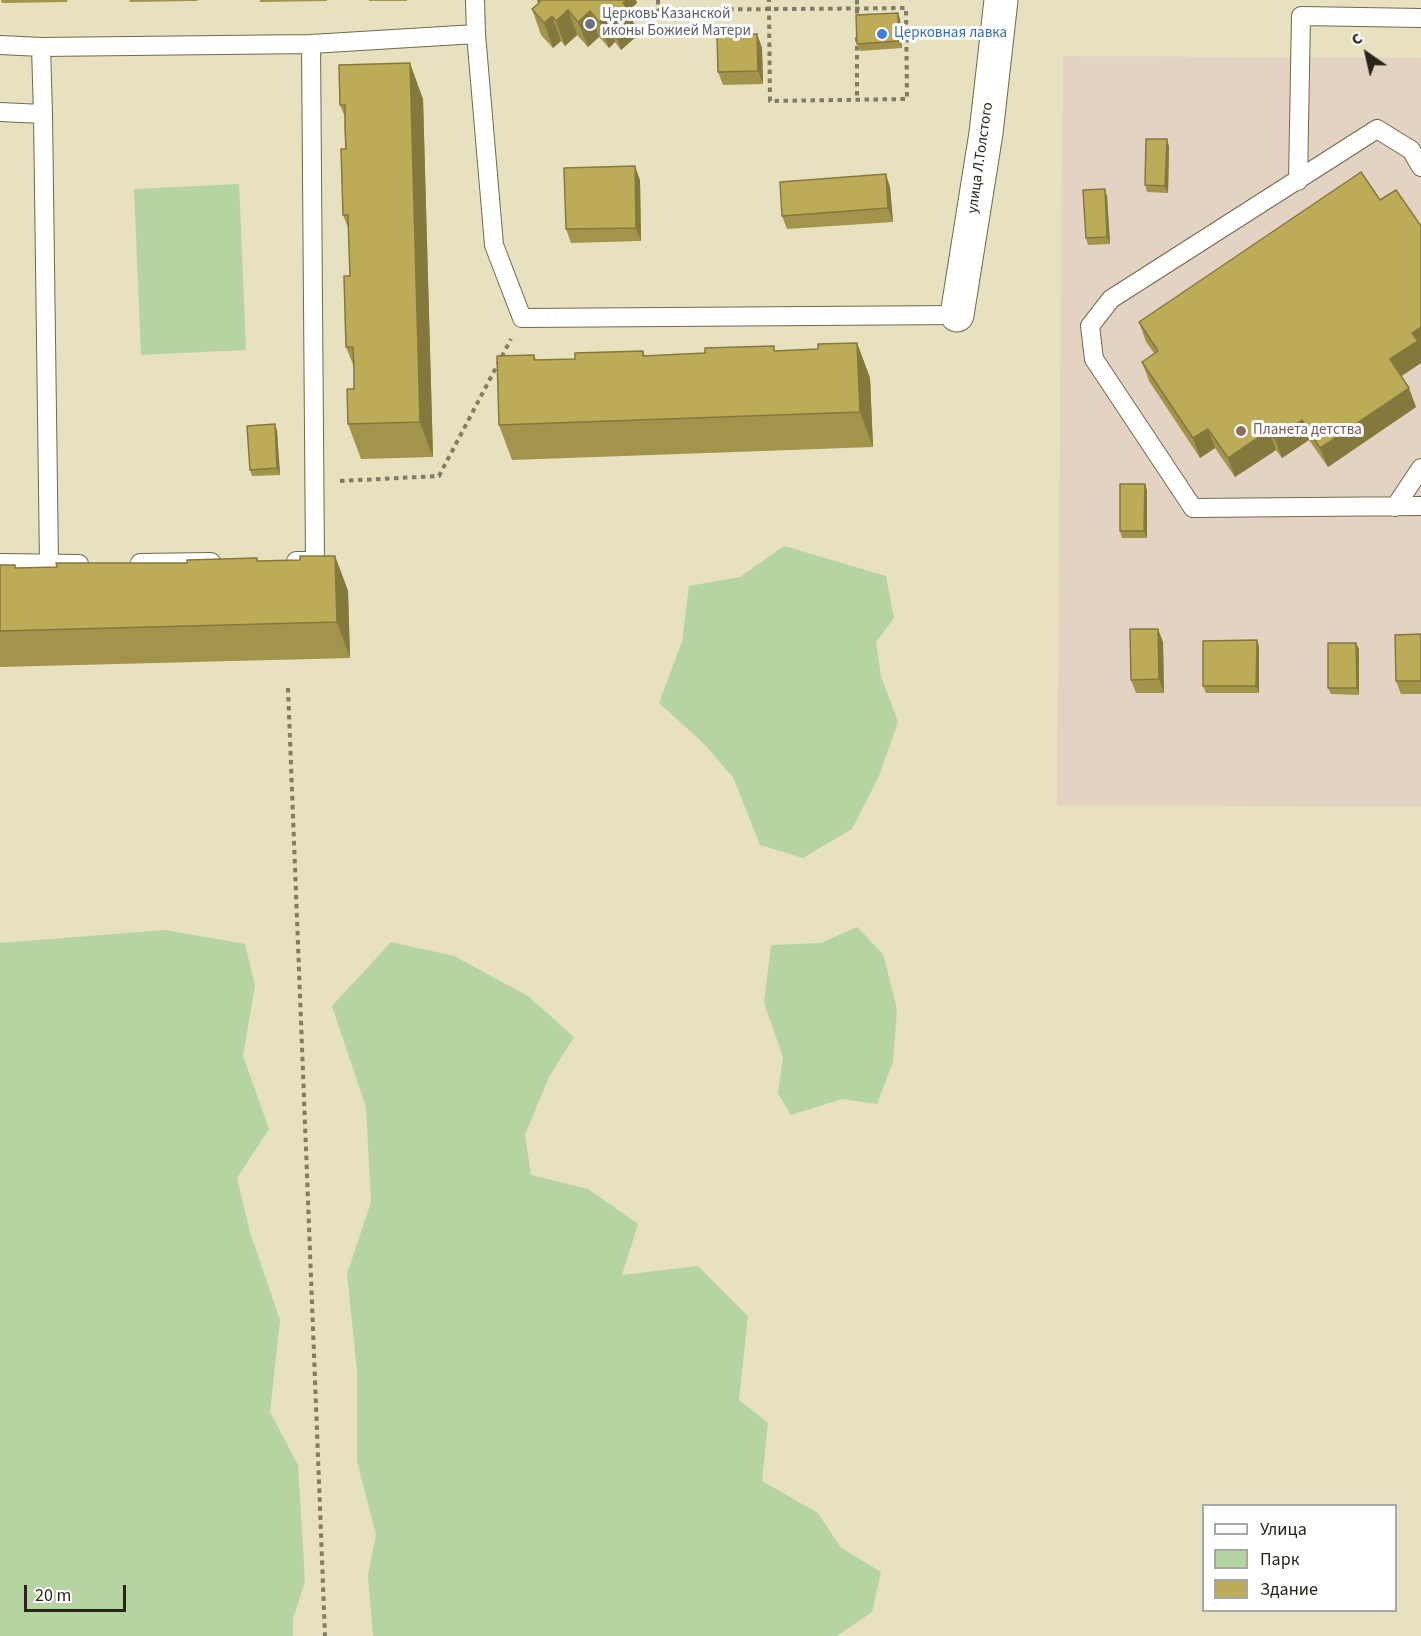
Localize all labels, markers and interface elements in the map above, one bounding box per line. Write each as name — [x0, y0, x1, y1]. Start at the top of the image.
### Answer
place label: Церковь Казанской иконы Божией Матери — [602, 6, 751, 41]
marker: Церковь Казанской иконы Божией Матери — [583, 17, 597, 31]
north arrow — [1337, 24, 1397, 84]
place label: Церковная лавка — [894, 25, 1007, 43]
marker: Церковная лавка — [875, 27, 889, 41]
text: С — [1347, 27, 1367, 51]
street label: улица Л.Толстого — [964, 101, 998, 215]
place label: Планета детства — [1253, 422, 1362, 440]
marker: Планета детства — [1234, 424, 1248, 438]
legend — [1202, 1504, 1397, 1612]
text: Улица — [1260, 1517, 1307, 1542]
text: Парк — [1260, 1547, 1300, 1572]
scale bar — [27, 1573, 129, 1611]
text: Здание — [1260, 1577, 1318, 1602]
text: 20 m — [35, 1583, 71, 1608]

